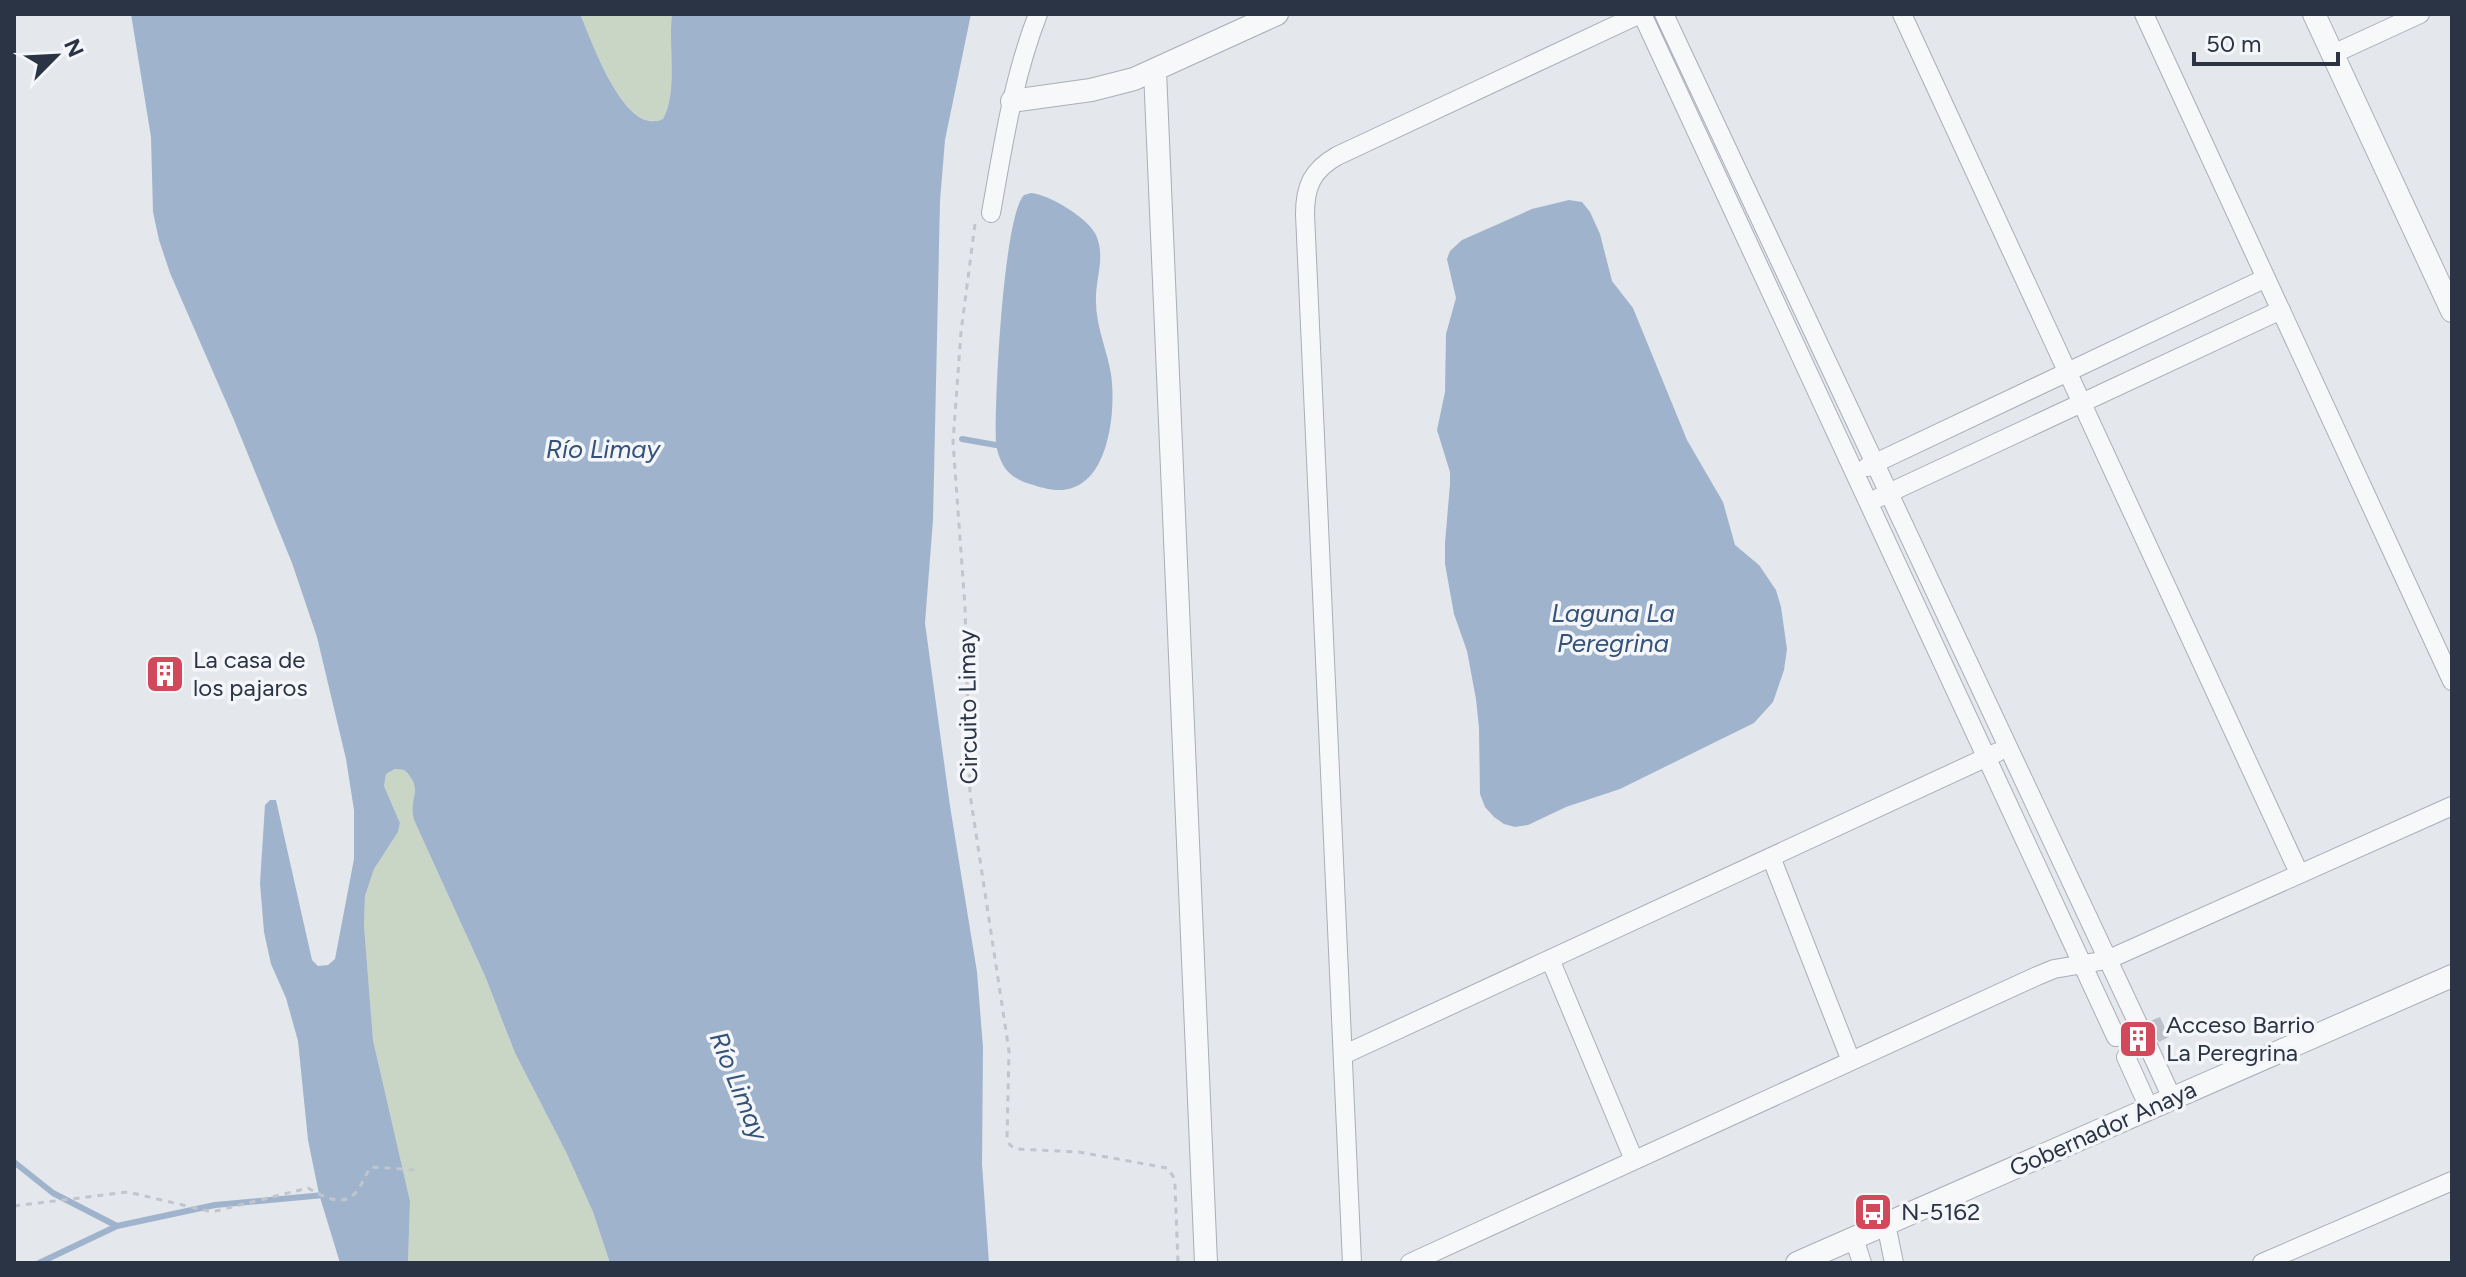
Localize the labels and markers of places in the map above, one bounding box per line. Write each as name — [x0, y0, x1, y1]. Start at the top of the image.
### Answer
place label: La casa de los pajaros — [193, 645, 308, 702]
building icon: La casa de los pajaros — [144, 653, 186, 695]
place label: Acceso Barrio La Peregrina — [2166, 1010, 2315, 1067]
building icon: Acceso Barrio La Peregrina — [2117, 1018, 2159, 1060]
bus stop icon: N-5162 — [1852, 1191, 1894, 1233]
place label: N-5162 — [1901, 1197, 1980, 1226]

